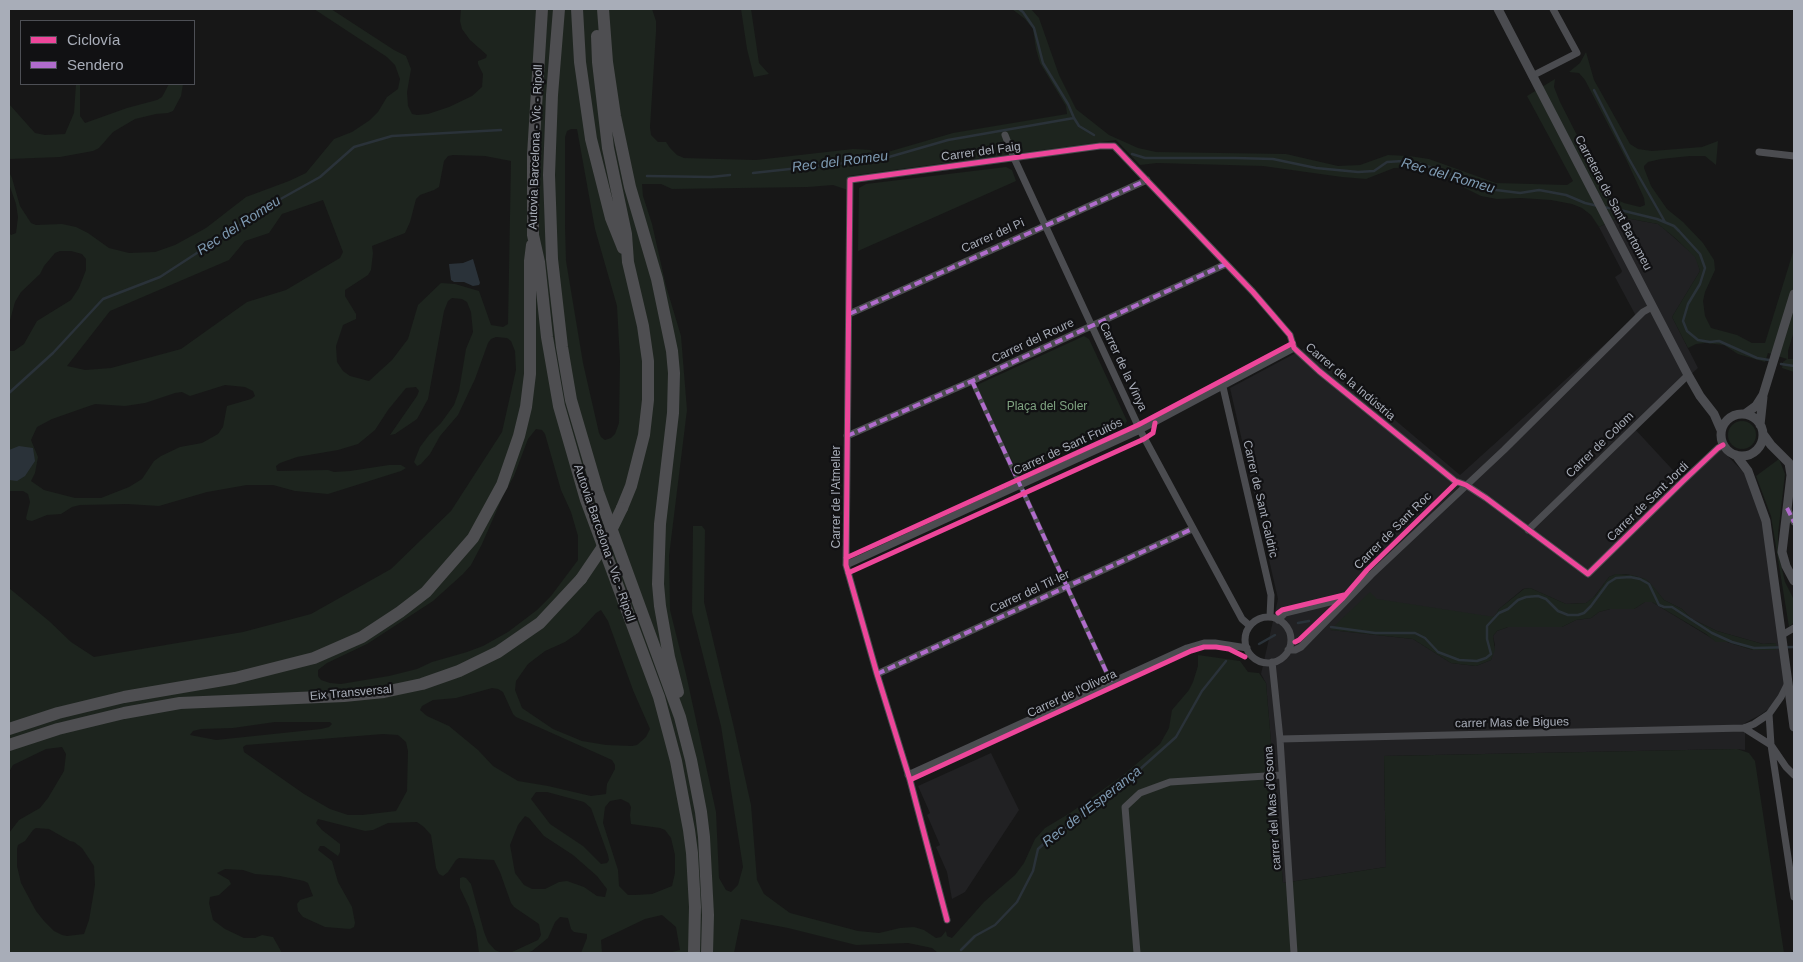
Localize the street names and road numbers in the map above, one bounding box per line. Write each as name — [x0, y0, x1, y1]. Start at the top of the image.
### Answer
street label: Autovia Barcelona - Vic - Ripoll — [526, 64, 546, 230]
street label: Carretera de Sant Bartomeu — [1571, 133, 1655, 273]
street label: Carrer del Faig — [940, 139, 1022, 165]
street label: Carrer del Pi — [959, 216, 1027, 256]
street label: Carrer del Roure — [989, 316, 1077, 366]
street label: Carrer de la Vinya — [1096, 320, 1150, 414]
street label: Carrer de la Indústria — [1302, 340, 1398, 424]
street label: Carrer de Colom — [1563, 409, 1637, 481]
street label: Carrer de Sant Fruitós — [1011, 415, 1125, 479]
street label: Carrer de Sant Galdric — [1239, 439, 1281, 559]
street label: Carrer de l'Atmeller — [830, 446, 844, 548]
street label: Carrer de Sant Jordi — [1604, 459, 1692, 545]
street label: Autovia Barcelona - Vic - Ripoll — [570, 463, 638, 623]
street label: Carrer de Sant Roc — [1351, 489, 1435, 573]
street label: Carrer del Til·ler — [988, 567, 1072, 617]
street label: Carrer de l'Olivera — [1025, 667, 1119, 721]
street label: Eix Transversal — [309, 682, 393, 704]
street label: carrer Mas de Bigues — [1455, 715, 1569, 731]
street label: carrer del Mas d'Osona — [1261, 745, 1285, 871]

